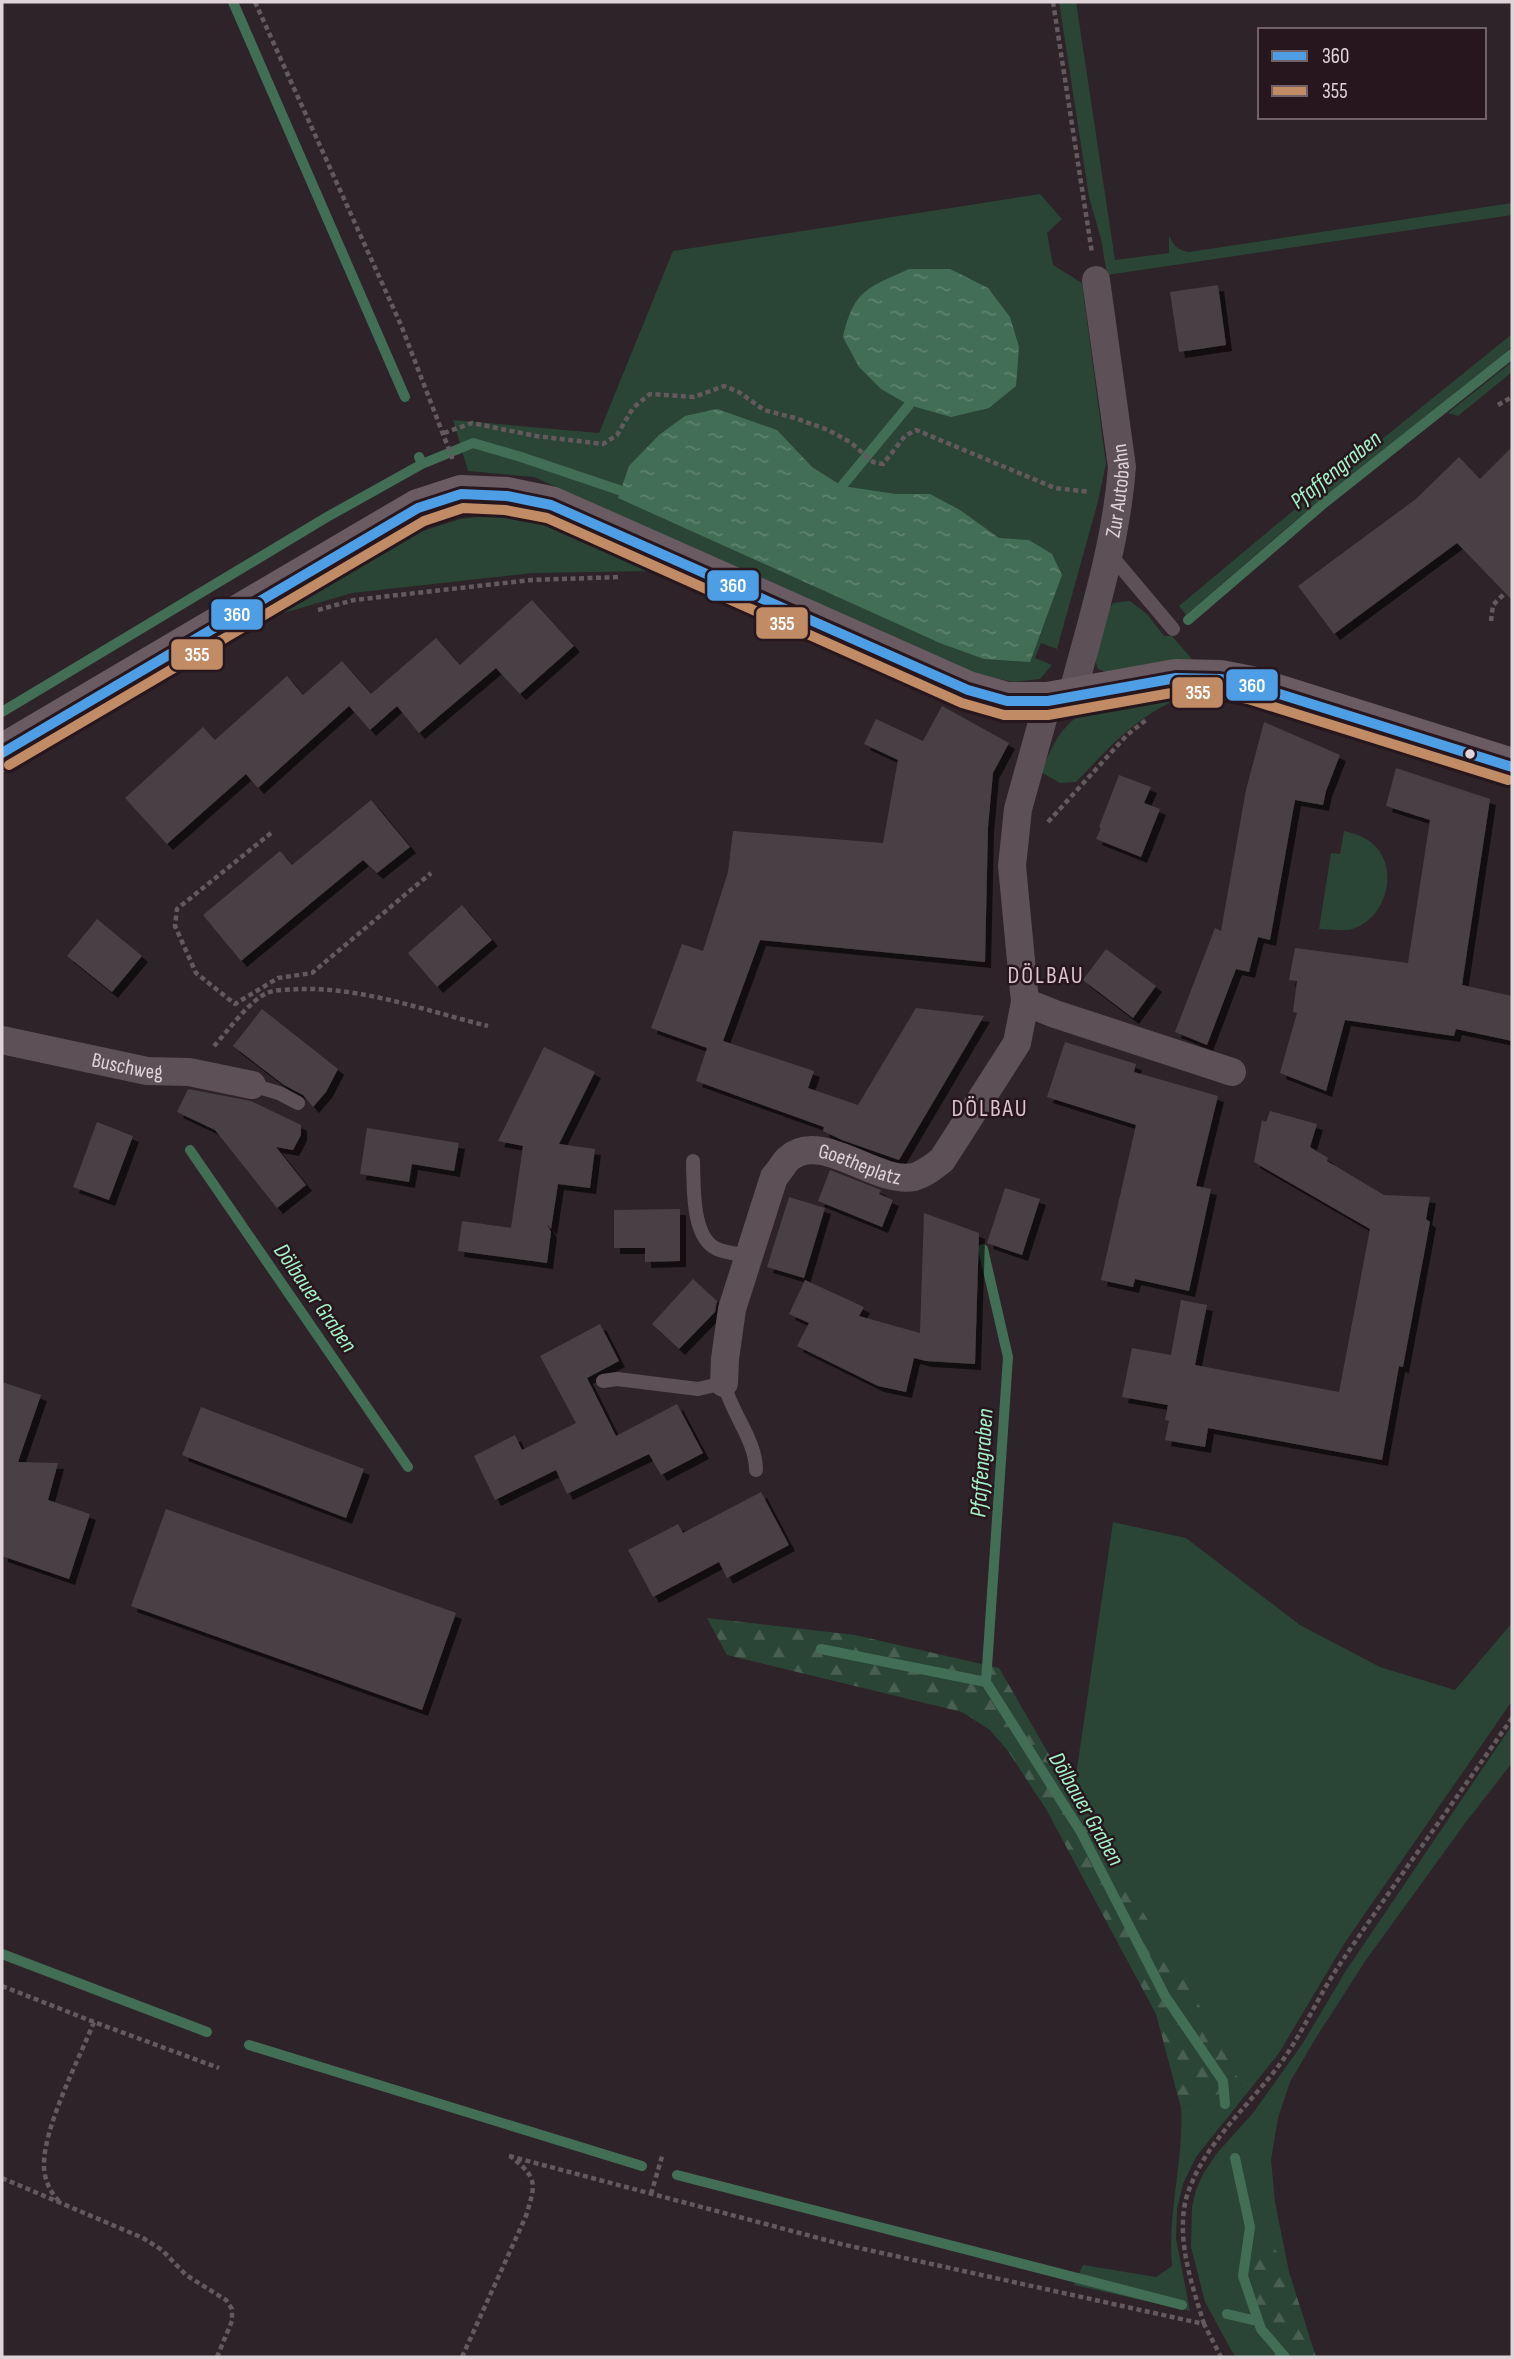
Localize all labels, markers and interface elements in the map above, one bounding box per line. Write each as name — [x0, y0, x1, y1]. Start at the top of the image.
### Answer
legend — [1258, 28, 1486, 119]
text: 360 — [1322, 44, 1349, 69]
text: 355 — [1322, 79, 1348, 104]
water label: Pfaffengraben — [1285, 425, 1387, 515]
street label: Zur Autobahn — [1100, 442, 1135, 540]
line badge: 360 — [706, 569, 760, 602]
text: 360 — [720, 575, 746, 598]
line badge: 360 — [210, 598, 264, 631]
text: 360 — [224, 604, 250, 627]
line badge: 355 — [755, 606, 809, 640]
text: 355 — [769, 613, 795, 636]
line badge: 355 — [170, 638, 224, 671]
text: 355 — [184, 644, 210, 667]
line badge: 360 — [1225, 668, 1279, 702]
text: 360 — [1239, 675, 1265, 698]
line badge: 355 — [1171, 676, 1224, 709]
text: 355 — [1185, 682, 1211, 705]
unlabelled marker — [1463, 747, 1477, 761]
district label: DÖLBAU — [1007, 961, 1085, 990]
street label: Buschweg — [90, 1047, 163, 1084]
district label: DÖLBAU — [951, 1094, 1029, 1123]
street label: Goetheplatz — [816, 1138, 903, 1190]
water label: Dölbauer Graben — [267, 1238, 363, 1358]
water label: Pfaffengraben — [964, 1407, 1000, 1518]
water label: Dölbauer Graben — [1042, 1747, 1130, 1871]

